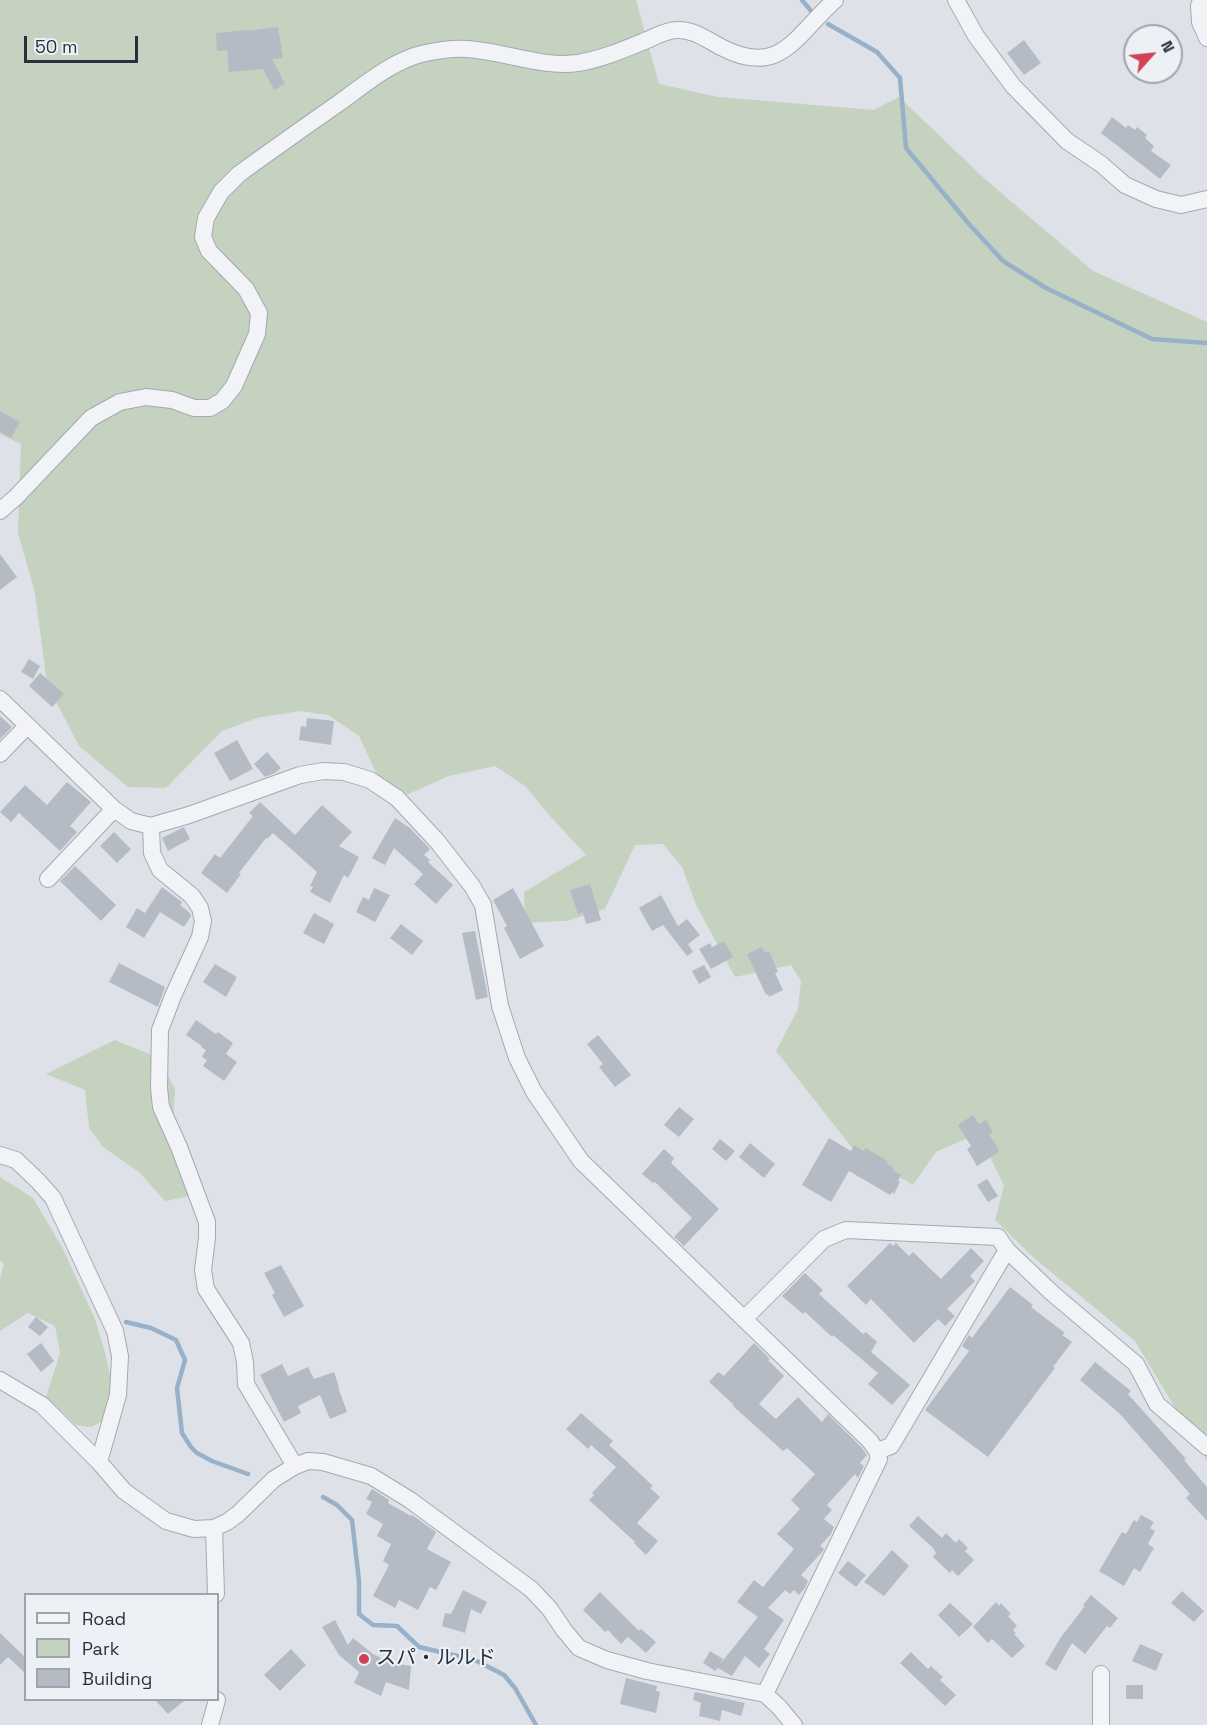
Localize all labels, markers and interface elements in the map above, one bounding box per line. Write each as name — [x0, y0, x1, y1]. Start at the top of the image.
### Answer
scale bar — [27, 24, 141, 62]
north arrow — [1123, 24, 1183, 84]
text: 50 m — [35, 35, 77, 58]
text: N — [1156, 37, 1179, 56]
legend — [24, 1593, 219, 1701]
text: Road — [82, 1607, 126, 1630]
text: Park — [82, 1637, 119, 1660]
place label: スパ・ルルド — [376, 1647, 496, 1671]
marker: スパ・ルルド — [357, 1652, 371, 1666]
text: Building — [82, 1667, 152, 1690]

